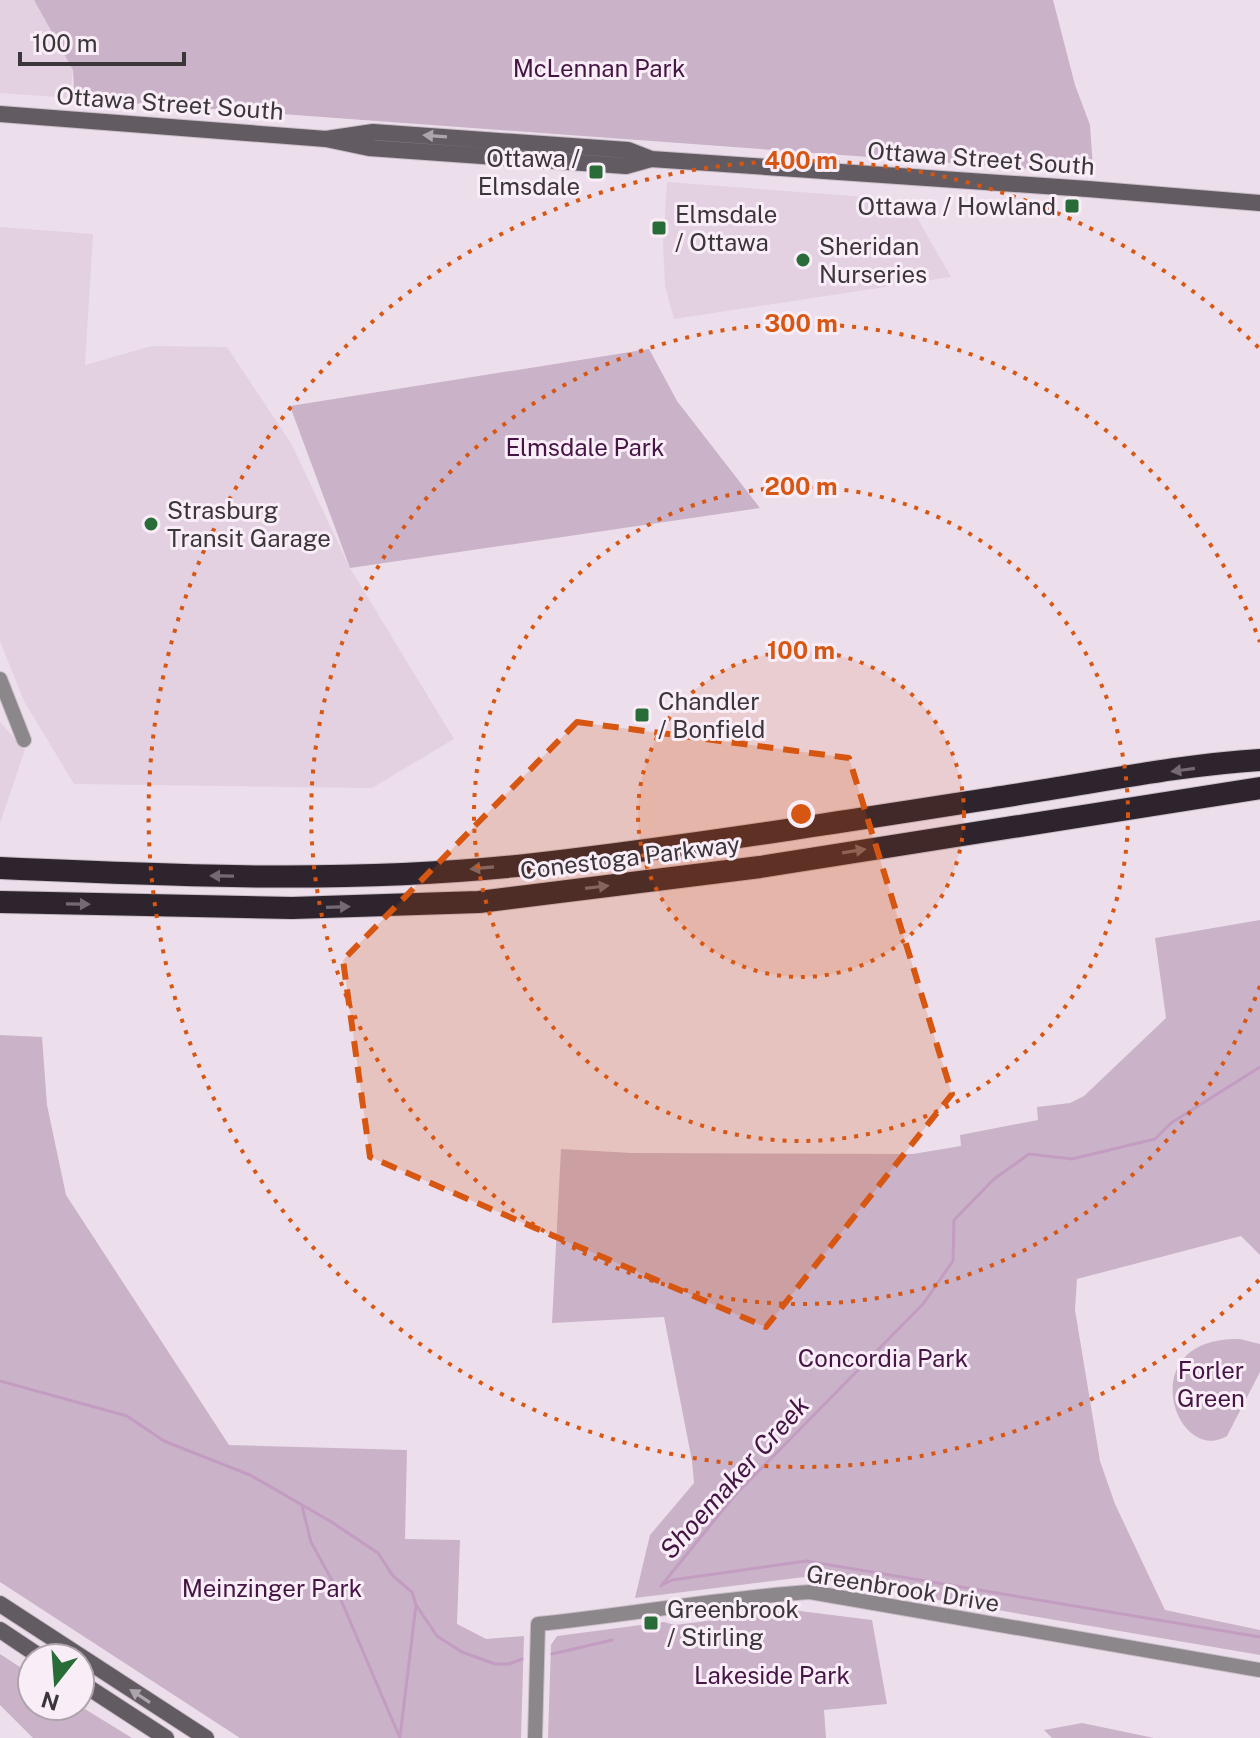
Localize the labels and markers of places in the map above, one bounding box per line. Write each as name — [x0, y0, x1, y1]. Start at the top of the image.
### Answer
place label: Ottawa / Elmsdale — [478, 144, 581, 200]
marker: Ottawa / Elmsdale — [587, 163, 605, 181]
place label: Ottawa / Howland — [858, 192, 1056, 220]
marker: Ottawa / Howland — [1063, 197, 1081, 215]
place label: Elmsdale / Ottawa — [675, 200, 777, 256]
marker: Elmsdale / Ottawa — [650, 219, 668, 237]
place label: Sheridan Nurseries — [819, 232, 927, 288]
marker: Sheridan Nurseries — [794, 251, 812, 269]
place label: Strasburg Transit Garage — [167, 496, 331, 552]
marker: Strasburg Transit Garage — [142, 515, 160, 533]
place label: Chandler / Bonfield — [658, 687, 765, 743]
marker: Chandler / Bonfield — [633, 706, 651, 724]
centre of rings — [787, 800, 815, 828]
place label: Greenbrook / Stirling — [667, 1595, 799, 1651]
marker: Greenbrook / Stirling — [642, 1614, 660, 1632]

